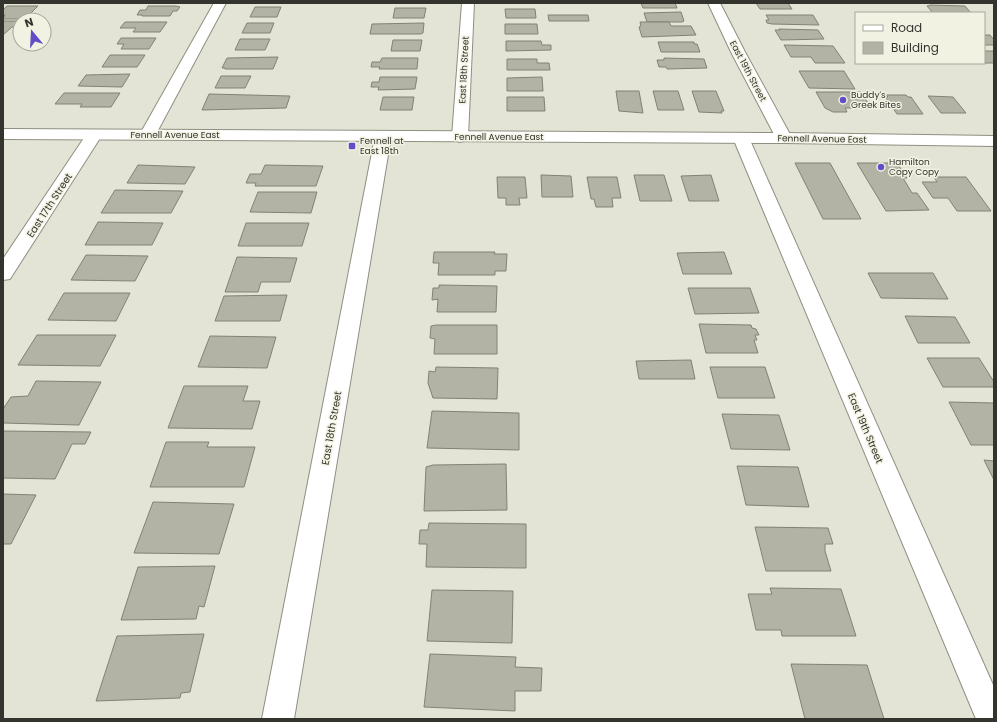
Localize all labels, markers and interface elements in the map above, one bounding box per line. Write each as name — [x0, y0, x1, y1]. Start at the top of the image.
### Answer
north arrow — [12, 12, 52, 52]
legend — [855, 12, 985, 64]
text: N — [22, 14, 35, 31]
text: Road — [891, 19, 922, 36]
street label: East 18th Street — [456, 36, 472, 104]
street label: East 19th Street — [727, 38, 769, 104]
text: Building — [891, 39, 939, 56]
place label: Buddy's Greek Bites — [851, 89, 901, 111]
marker: Buddy's Greek Bites — [838, 95, 848, 105]
street label: Fennell Avenue East — [131, 129, 219, 141]
street label: Fennell Avenue East — [455, 131, 543, 143]
street label: Fennell Avenue East — [777, 132, 867, 146]
place label: Fennell at East 18th — [360, 135, 403, 157]
marker: Fennell at East 18th — [347, 141, 357, 151]
place label: Hamilton Copy Copy — [889, 156, 939, 178]
marker: Hamilton Copy Copy — [876, 162, 886, 172]
street label: East 17th Street — [23, 170, 76, 240]
street label: East 18th Street — [318, 390, 345, 466]
street label: East 19th Street — [844, 391, 887, 466]

